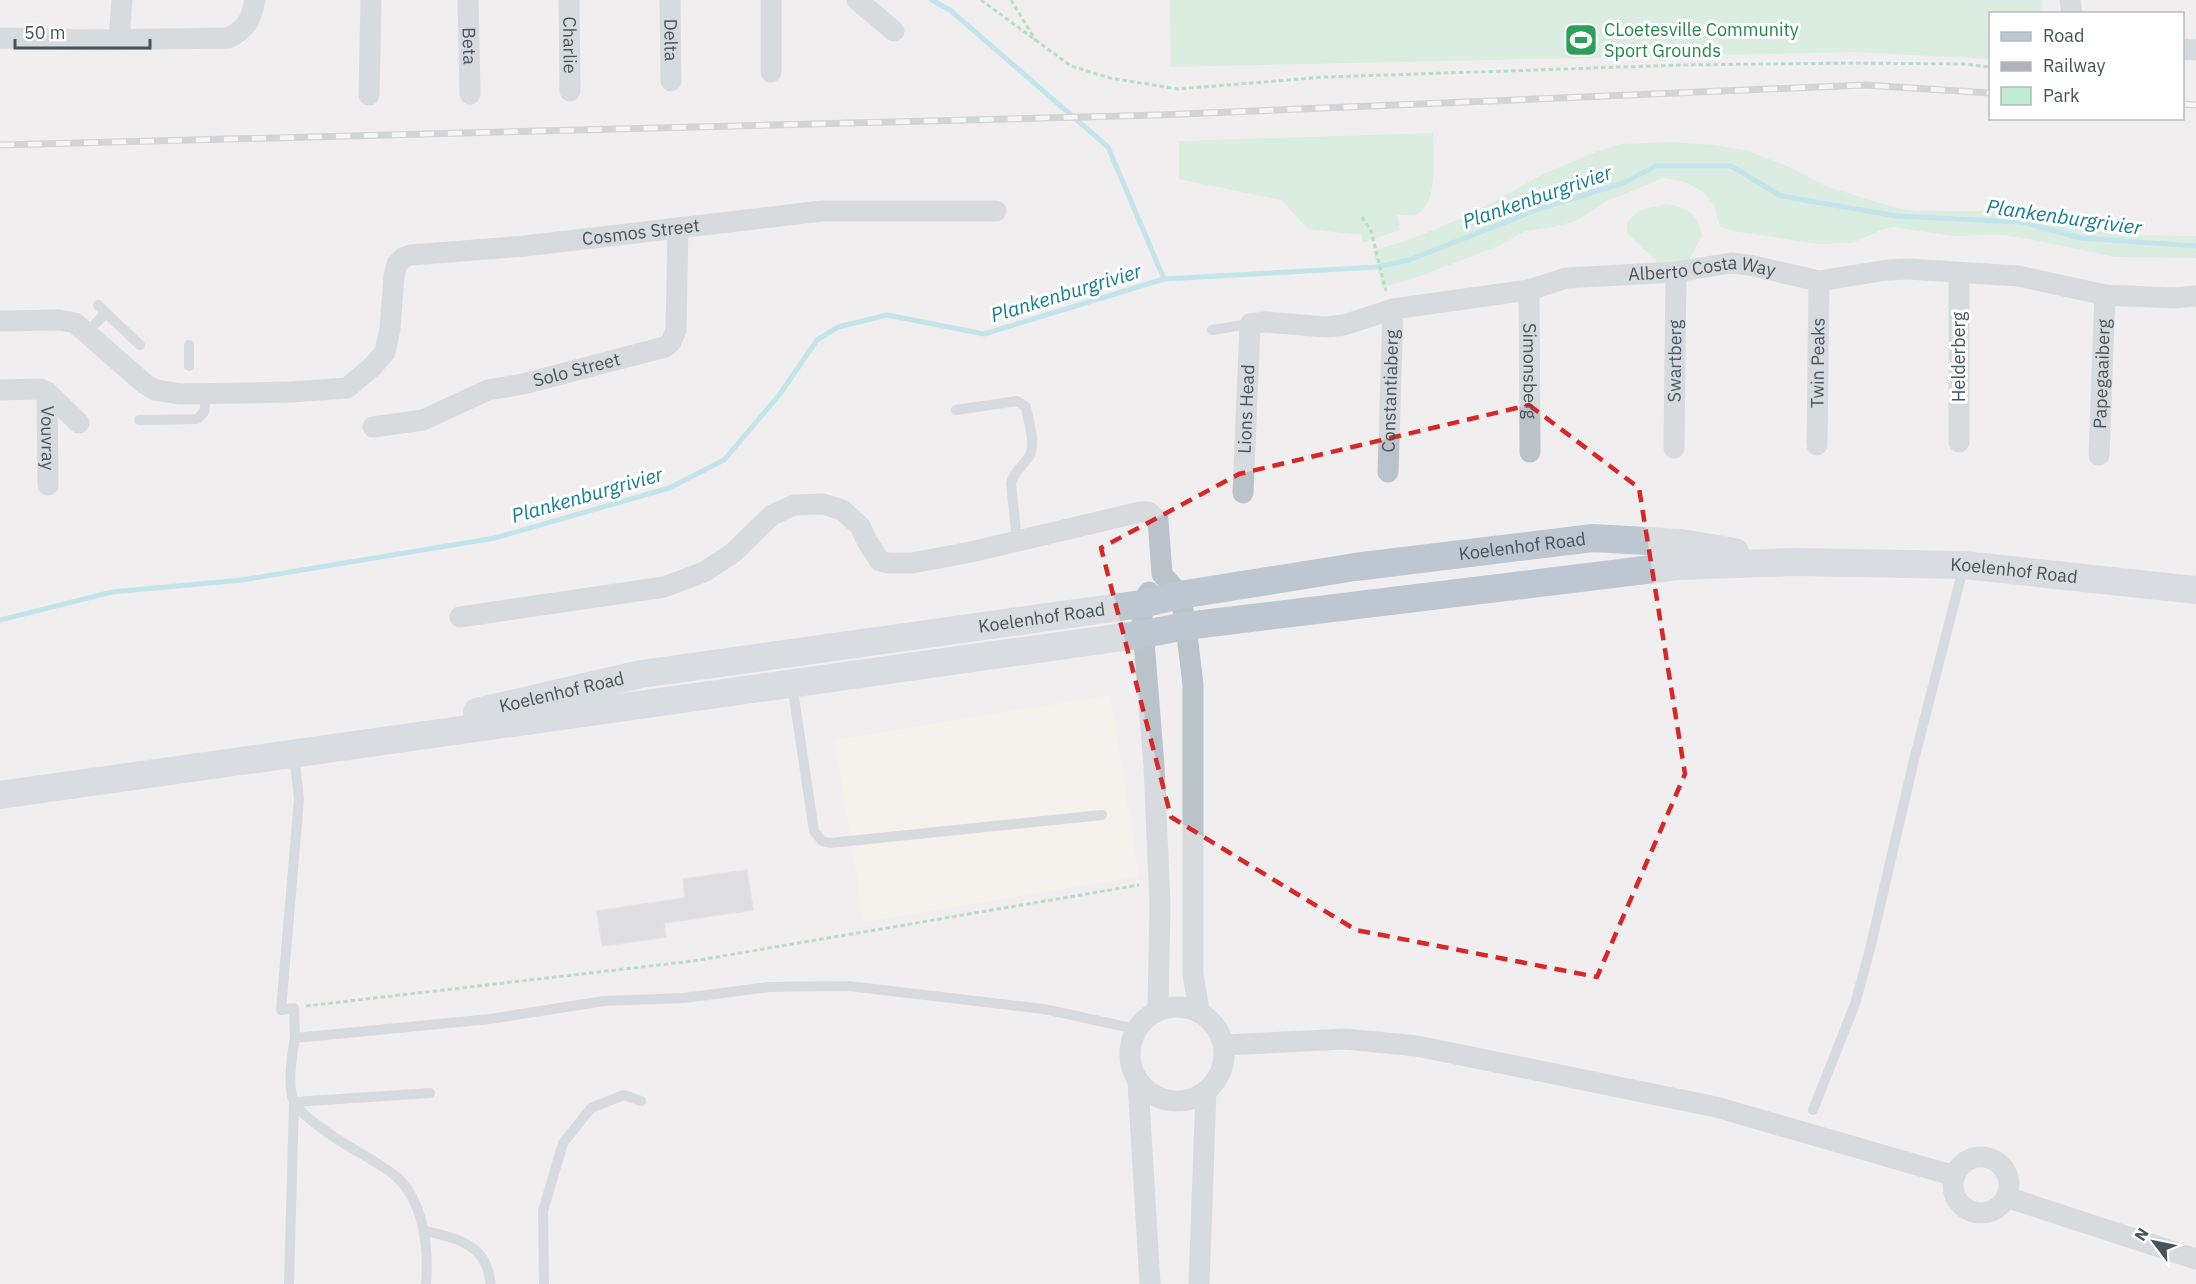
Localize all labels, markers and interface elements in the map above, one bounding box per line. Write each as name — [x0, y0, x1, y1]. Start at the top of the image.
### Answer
scale bar — [15, 12, 150, 50]
legend — [1989, 12, 2184, 120]
street label: Charlie — [558, 16, 582, 74]
street label: Delta — [659, 18, 683, 62]
place label: CLoetesville Community Sport Grounds — [1604, 18, 1799, 62]
text: 50 m — [24, 21, 66, 44]
sports icon: CLoetesville Community Sport Grounds — [1563, 22, 1599, 58]
text: Road — [2043, 24, 2084, 47]
street label: Beta — [458, 27, 481, 65]
text: Railway — [2043, 54, 2105, 77]
text: Park — [2043, 84, 2080, 107]
water label: Plankenburgrivier — [1459, 158, 1616, 235]
water label: Plankenburgrivier — [1985, 192, 2144, 241]
street label: Cosmos Street — [581, 214, 701, 250]
street label: Alberto Costa Way — [1628, 251, 1778, 286]
water label: Plankenburgrivier — [987, 257, 1145, 328]
street label: Helderberg — [1947, 311, 1970, 402]
street label: Twin Peaks — [1805, 318, 1830, 408]
street label: Papegaaiberg — [2088, 318, 2115, 429]
street label: Swartberg — [1663, 319, 1686, 403]
street label: Simonsberg — [1518, 323, 1542, 419]
street label: Constantiaberg — [1377, 329, 1403, 453]
street label: Solo Street — [530, 347, 623, 392]
street label: Lions Head — [1233, 364, 1259, 454]
street label: Vouvray — [36, 406, 60, 470]
water label: Plankenburgrivier — [508, 460, 666, 529]
street label: Koelenhof Road — [1457, 527, 1587, 565]
street label: Koelenhof Road — [1950, 553, 2079, 588]
street label: Koelenhof Road — [977, 597, 1107, 638]
street label: Koelenhof Road — [497, 666, 626, 717]
north arrow — [2124, 1212, 2184, 1272]
text: N — [2130, 1224, 2153, 1244]

